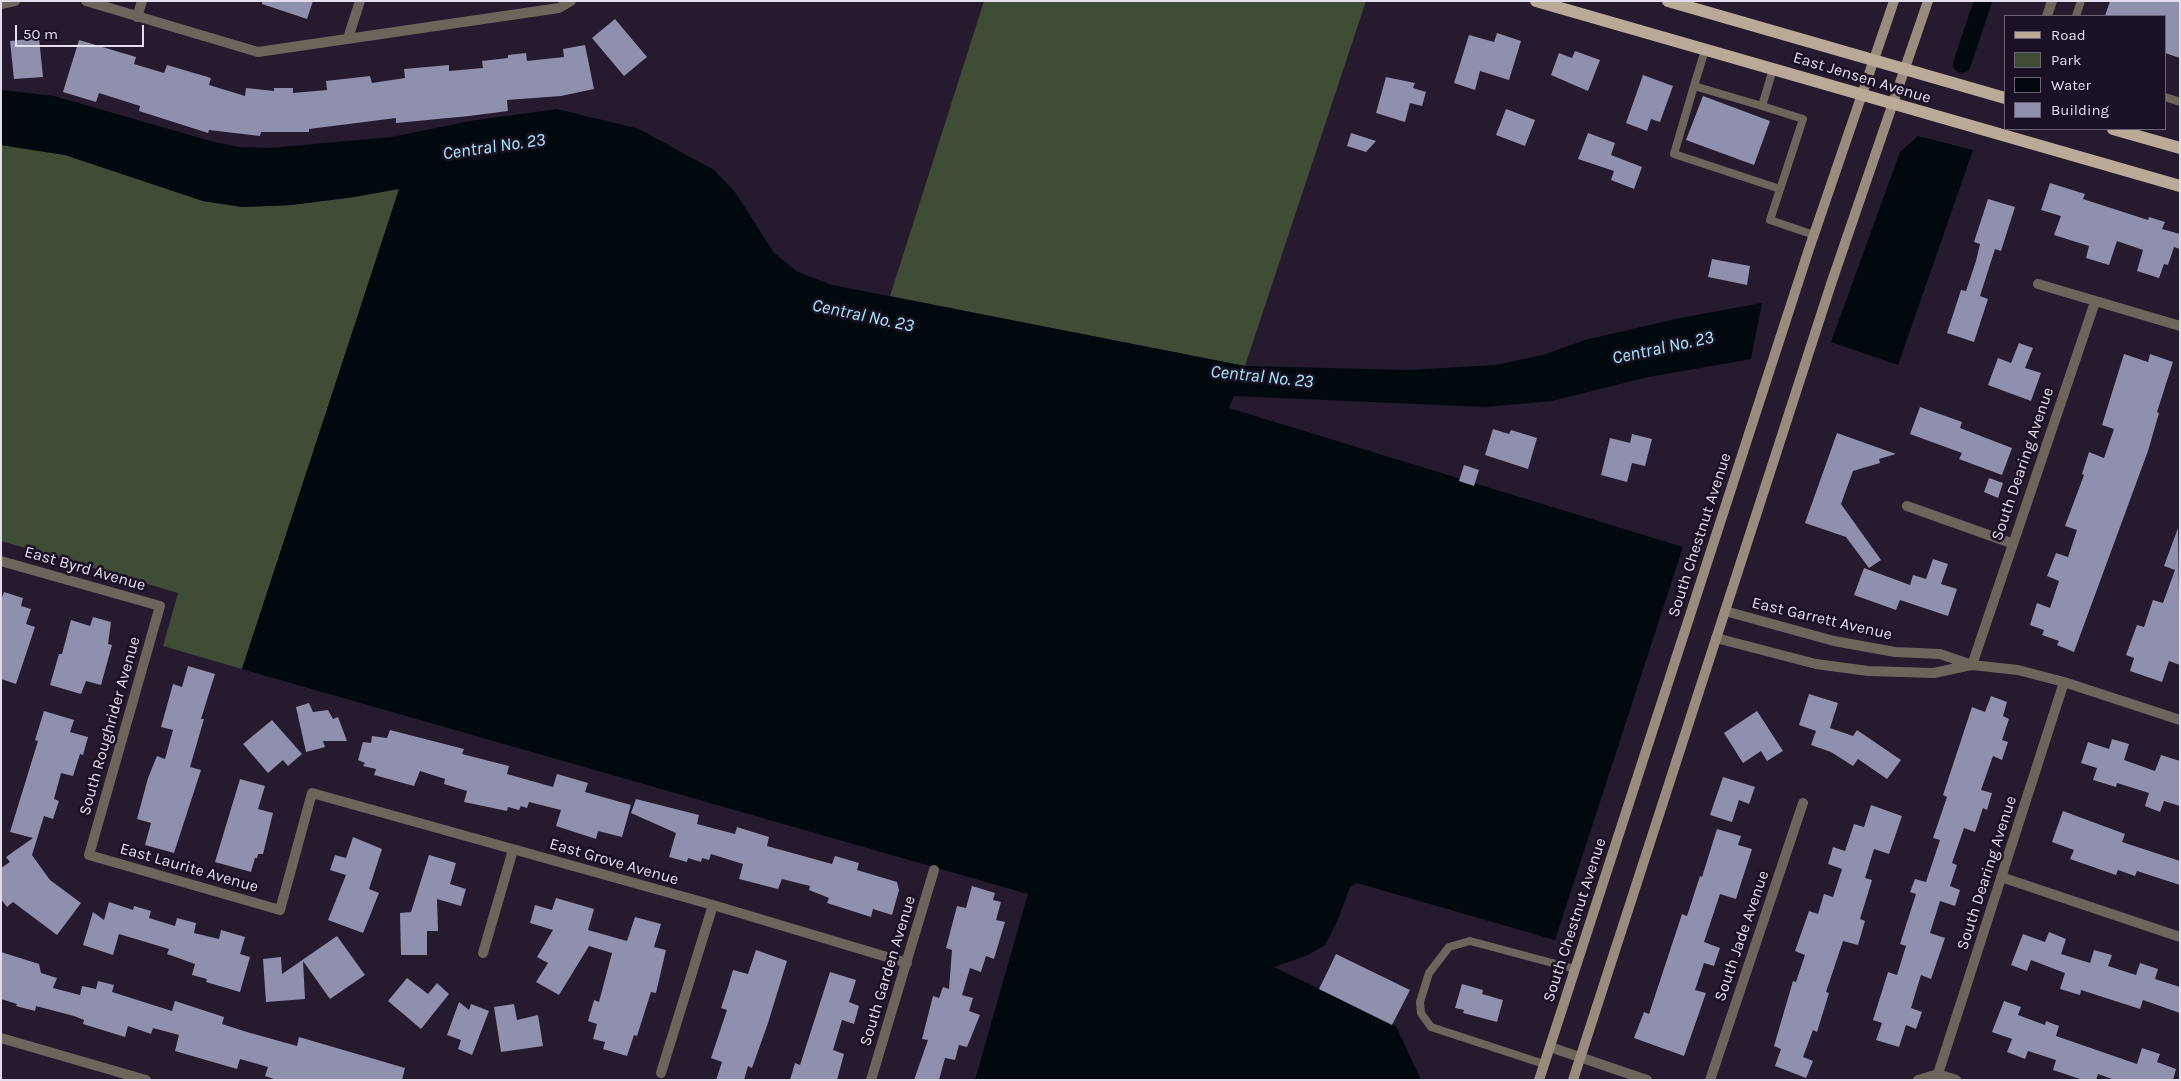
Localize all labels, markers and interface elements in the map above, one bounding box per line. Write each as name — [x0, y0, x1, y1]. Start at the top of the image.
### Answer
scale bar — [18, 15, 146, 47]
legend — [2004, 15, 2166, 130]
text: 50 m — [23, 25, 58, 43]
text: Road — [2051, 26, 2086, 44]
street label: East Jensen Avenue — [1791, 48, 1933, 108]
text: Park — [2051, 51, 2081, 69]
text: Water — [2051, 76, 2091, 94]
text: Building — [2051, 101, 2109, 119]
water label: Central No. 23 — [441, 129, 547, 165]
water label: Central No. 23 — [810, 295, 916, 337]
water label: Central No. 23 — [1610, 327, 1716, 369]
water label: Central No. 23 — [1209, 361, 1315, 393]
street label: South Dearing Avenue — [1988, 385, 2058, 543]
street label: South Chestnut Avenue — [1664, 450, 1736, 620]
street label: East Byrd Avenue — [22, 543, 148, 595]
street label: East Garrett Avenue — [1750, 594, 1894, 644]
street label: South Roughrider Avenue — [75, 634, 145, 818]
street label: South Dearing Avenue — [1953, 794, 2021, 952]
street label: East Grove Avenue — [547, 834, 681, 890]
street label: South Chestnut Avenue — [1539, 835, 1611, 1005]
street label: East Laurite Avenue — [118, 839, 260, 897]
street label: South Jade Avenue — [1711, 868, 1773, 1004]
street label: South Garden Avenue — [856, 893, 920, 1049]

